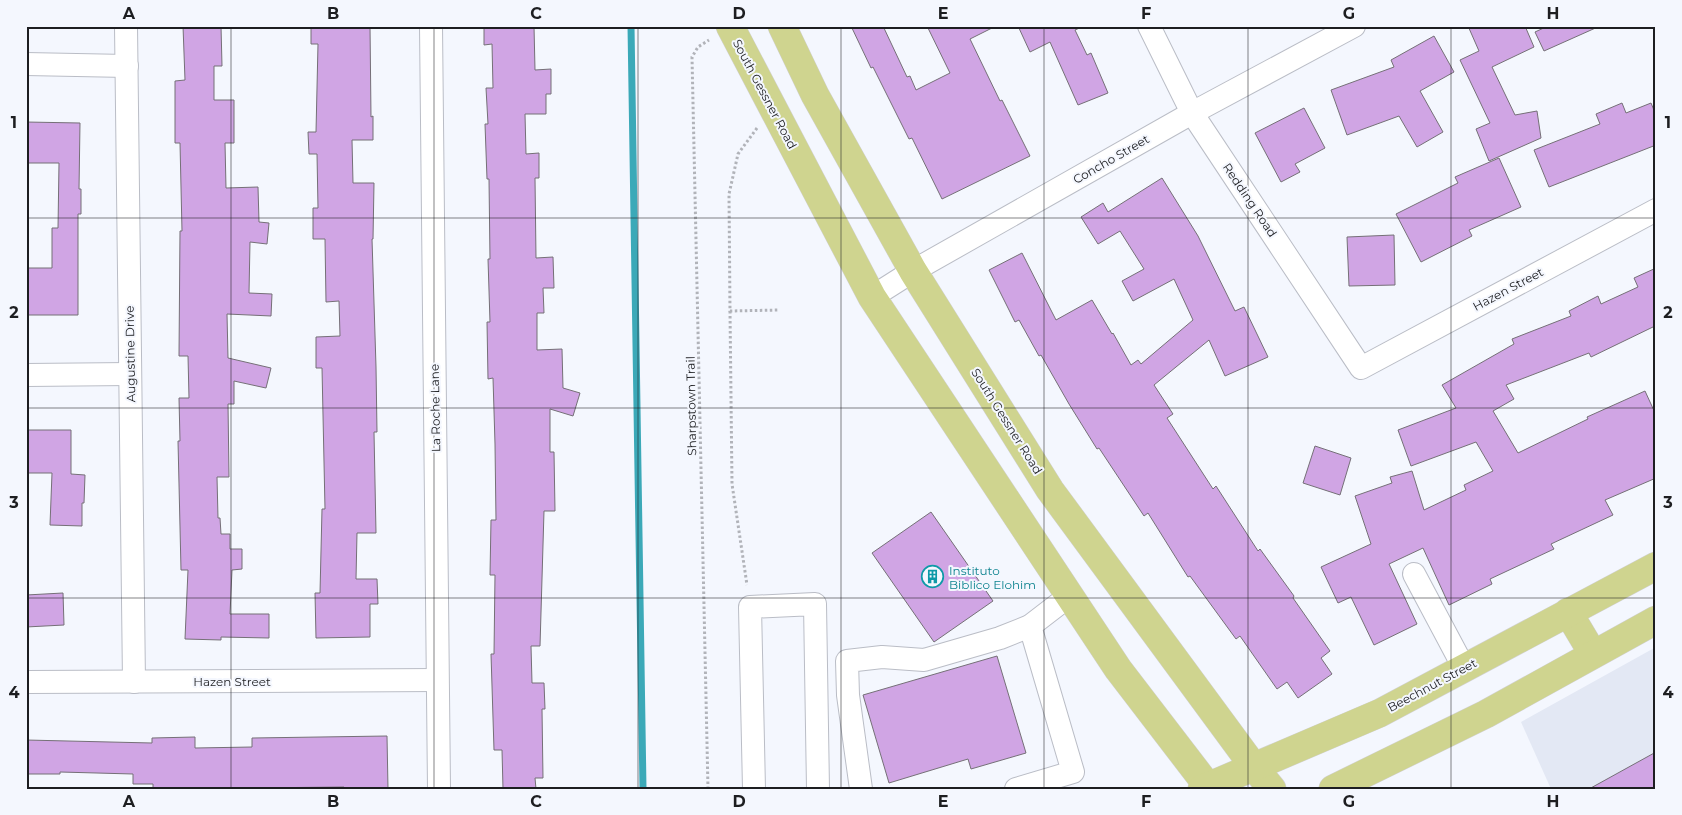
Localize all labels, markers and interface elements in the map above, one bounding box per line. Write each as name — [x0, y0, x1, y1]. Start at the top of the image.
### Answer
text: A — [122, 4, 136, 23]
text: B — [327, 4, 339, 23]
text: C — [530, 4, 542, 23]
text: D — [732, 4, 746, 23]
text: E — [938, 4, 948, 23]
text: F — [1141, 4, 1151, 23]
text: G — [1343, 4, 1355, 23]
text: H — [1547, 4, 1559, 23]
street label: South Gessner Road — [730, 37, 800, 151]
text: 1 — [11, 113, 17, 132]
text: 1 — [1665, 113, 1671, 132]
street label: Concho Street — [1070, 131, 1152, 187]
street label: Redding Road — [1220, 160, 1280, 240]
street label: Hazen Street — [1470, 264, 1546, 314]
text: 2 — [9, 303, 19, 322]
text: 2 — [1663, 303, 1673, 322]
street label: Augustine Drive — [122, 306, 138, 402]
street label: Sharpstown Trail — [683, 356, 699, 456]
street label: La Roche Lane — [427, 364, 443, 452]
street label: South Gessner Road — [968, 365, 1046, 477]
text: 3 — [8, 493, 19, 512]
text: 3 — [1662, 493, 1673, 512]
place label: Instituto Biblico Elohim — [949, 563, 1036, 592]
building icon: Instituto Biblico Elohim — [921, 565, 945, 589]
street label: Beechnut Street — [1385, 655, 1479, 715]
street label: Hazen Street — [193, 674, 271, 689]
text: 4 — [8, 683, 20, 702]
text: 4 — [1662, 683, 1674, 702]
text: A — [122, 792, 136, 811]
text: B — [327, 792, 339, 811]
text: C — [530, 792, 542, 811]
text: D — [732, 792, 746, 811]
text: E — [938, 792, 948, 811]
text: F — [1141, 792, 1151, 811]
text: G — [1343, 792, 1355, 811]
text: H — [1547, 792, 1559, 811]

